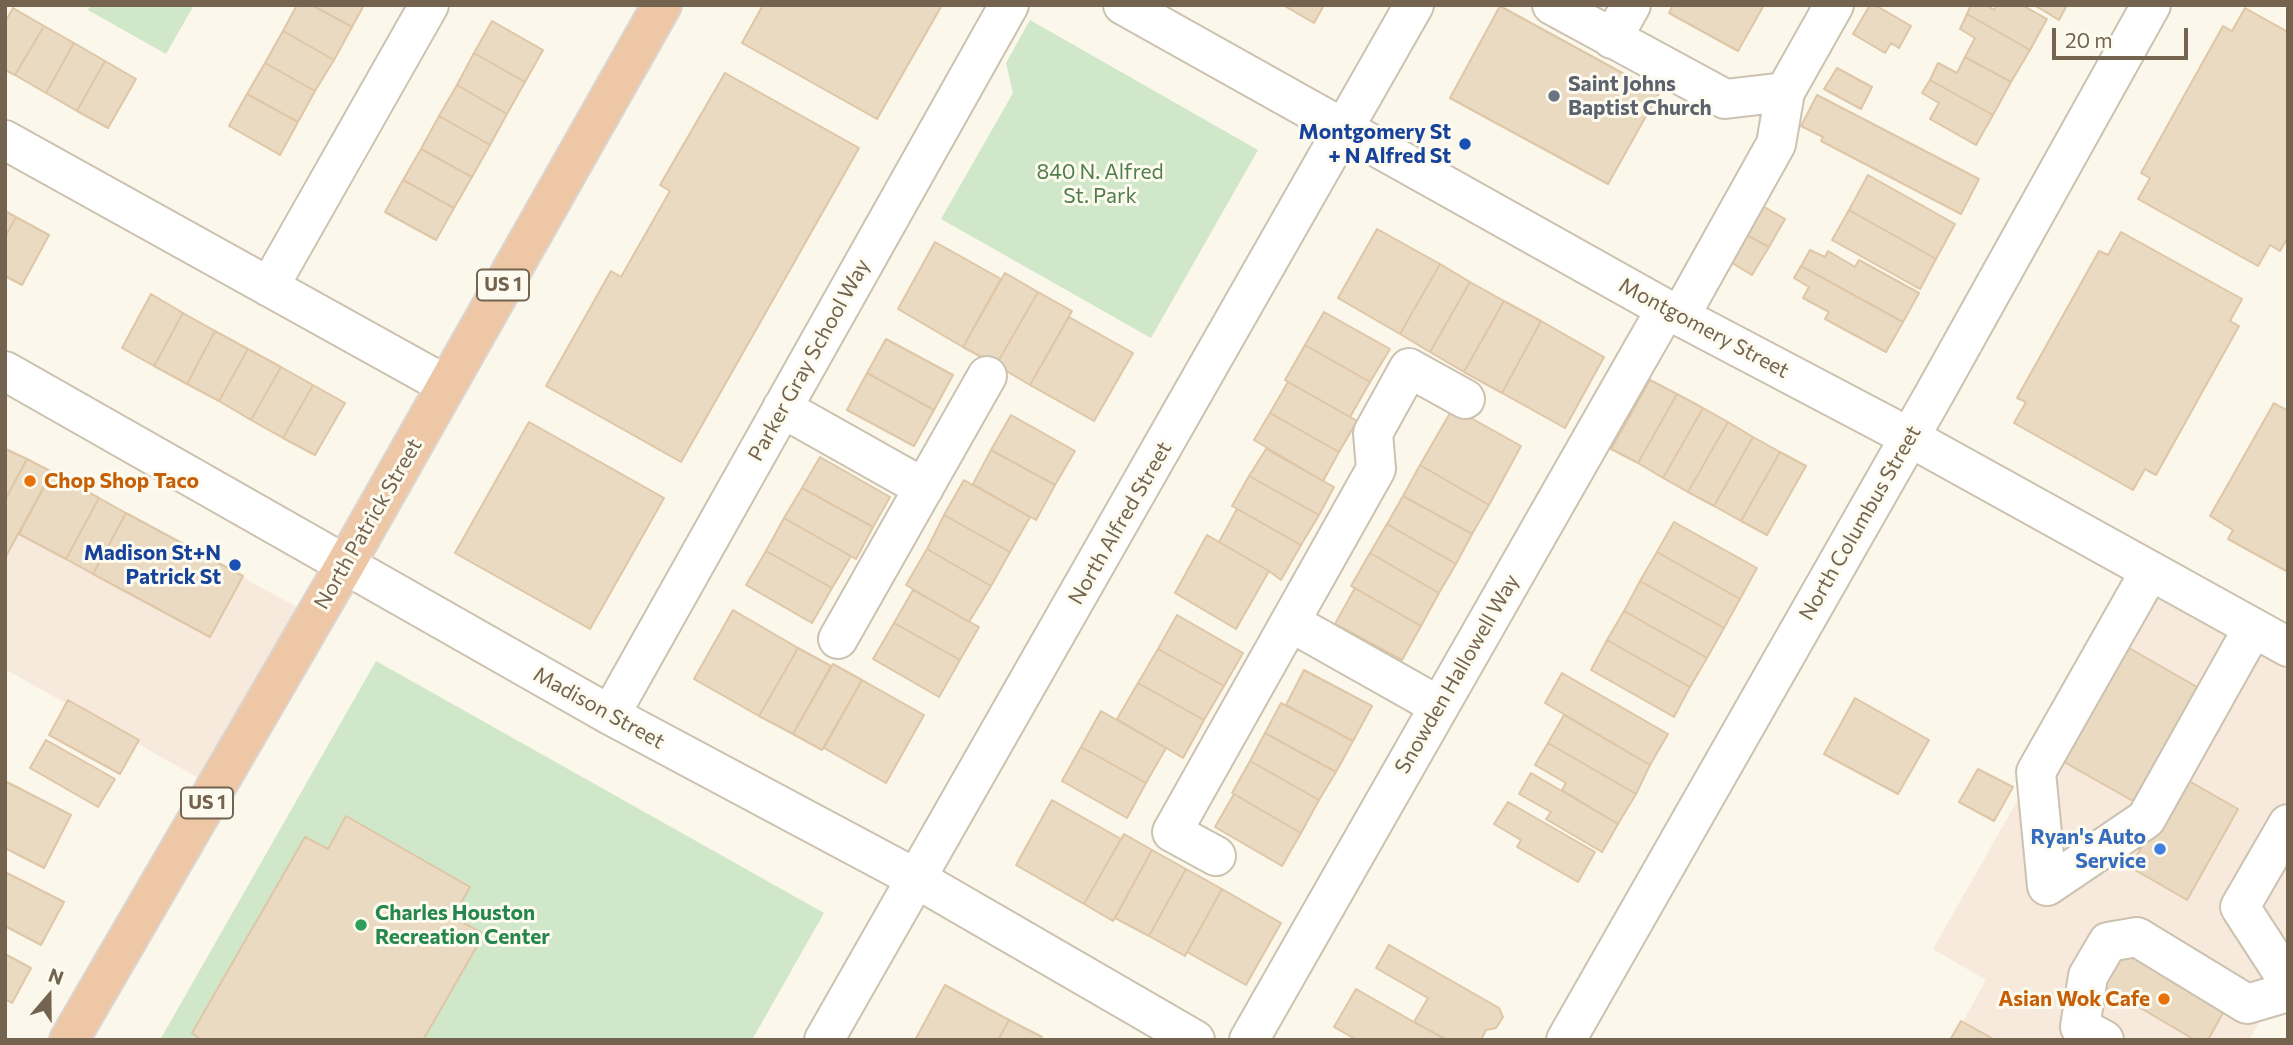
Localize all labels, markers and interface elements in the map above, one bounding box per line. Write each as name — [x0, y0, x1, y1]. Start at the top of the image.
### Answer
scale bar — [2055, 14, 2192, 58]
text: 20 m — [2065, 27, 2113, 52]
place label: Saint Johns Baptist Church — [1568, 71, 1712, 121]
marker: Saint Johns Baptist Church — [1546, 88, 1562, 104]
place label: Montgomery St + N Alfred St — [1299, 119, 1451, 169]
marker: Montgomery St + N Alfred St — [1457, 136, 1473, 152]
park label: 840 N. Alfred St. Park — [1036, 159, 1164, 209]
street label: Parker Gray School Way — [743, 255, 875, 465]
road number: US 1 — [477, 270, 529, 300]
street label: Montgomery Street — [1615, 273, 1793, 383]
street label: North Columbus Street — [1794, 421, 1926, 625]
street label: North Patrick Street — [309, 434, 427, 614]
street label: North Alfred Street — [1063, 437, 1177, 609]
place label: Chop Shop Taco — [44, 468, 199, 494]
marker: Chop Shop Taco — [22, 473, 38, 489]
place label: Madison St+N Patrick St — [84, 540, 221, 590]
marker: Madison St+N Patrick St — [227, 557, 243, 573]
street label: Snowden Hallowell Way — [1390, 570, 1524, 778]
street label: Madison Street — [529, 662, 669, 754]
road number: US 1 — [181, 788, 233, 818]
place label: Ryan's Auto Service — [2031, 824, 2146, 874]
marker: Ryan's Auto Service — [2152, 841, 2168, 857]
place label: Charles Houston Recreation Center — [375, 900, 550, 950]
marker: Charles Houston Recreation Center — [353, 917, 369, 933]
north arrow — [14, 961, 84, 1031]
text: N — [46, 963, 67, 989]
place label: Asian Wok Cafe — [1998, 986, 2150, 1012]
marker: Asian Wok Cafe — [2156, 991, 2172, 1007]

